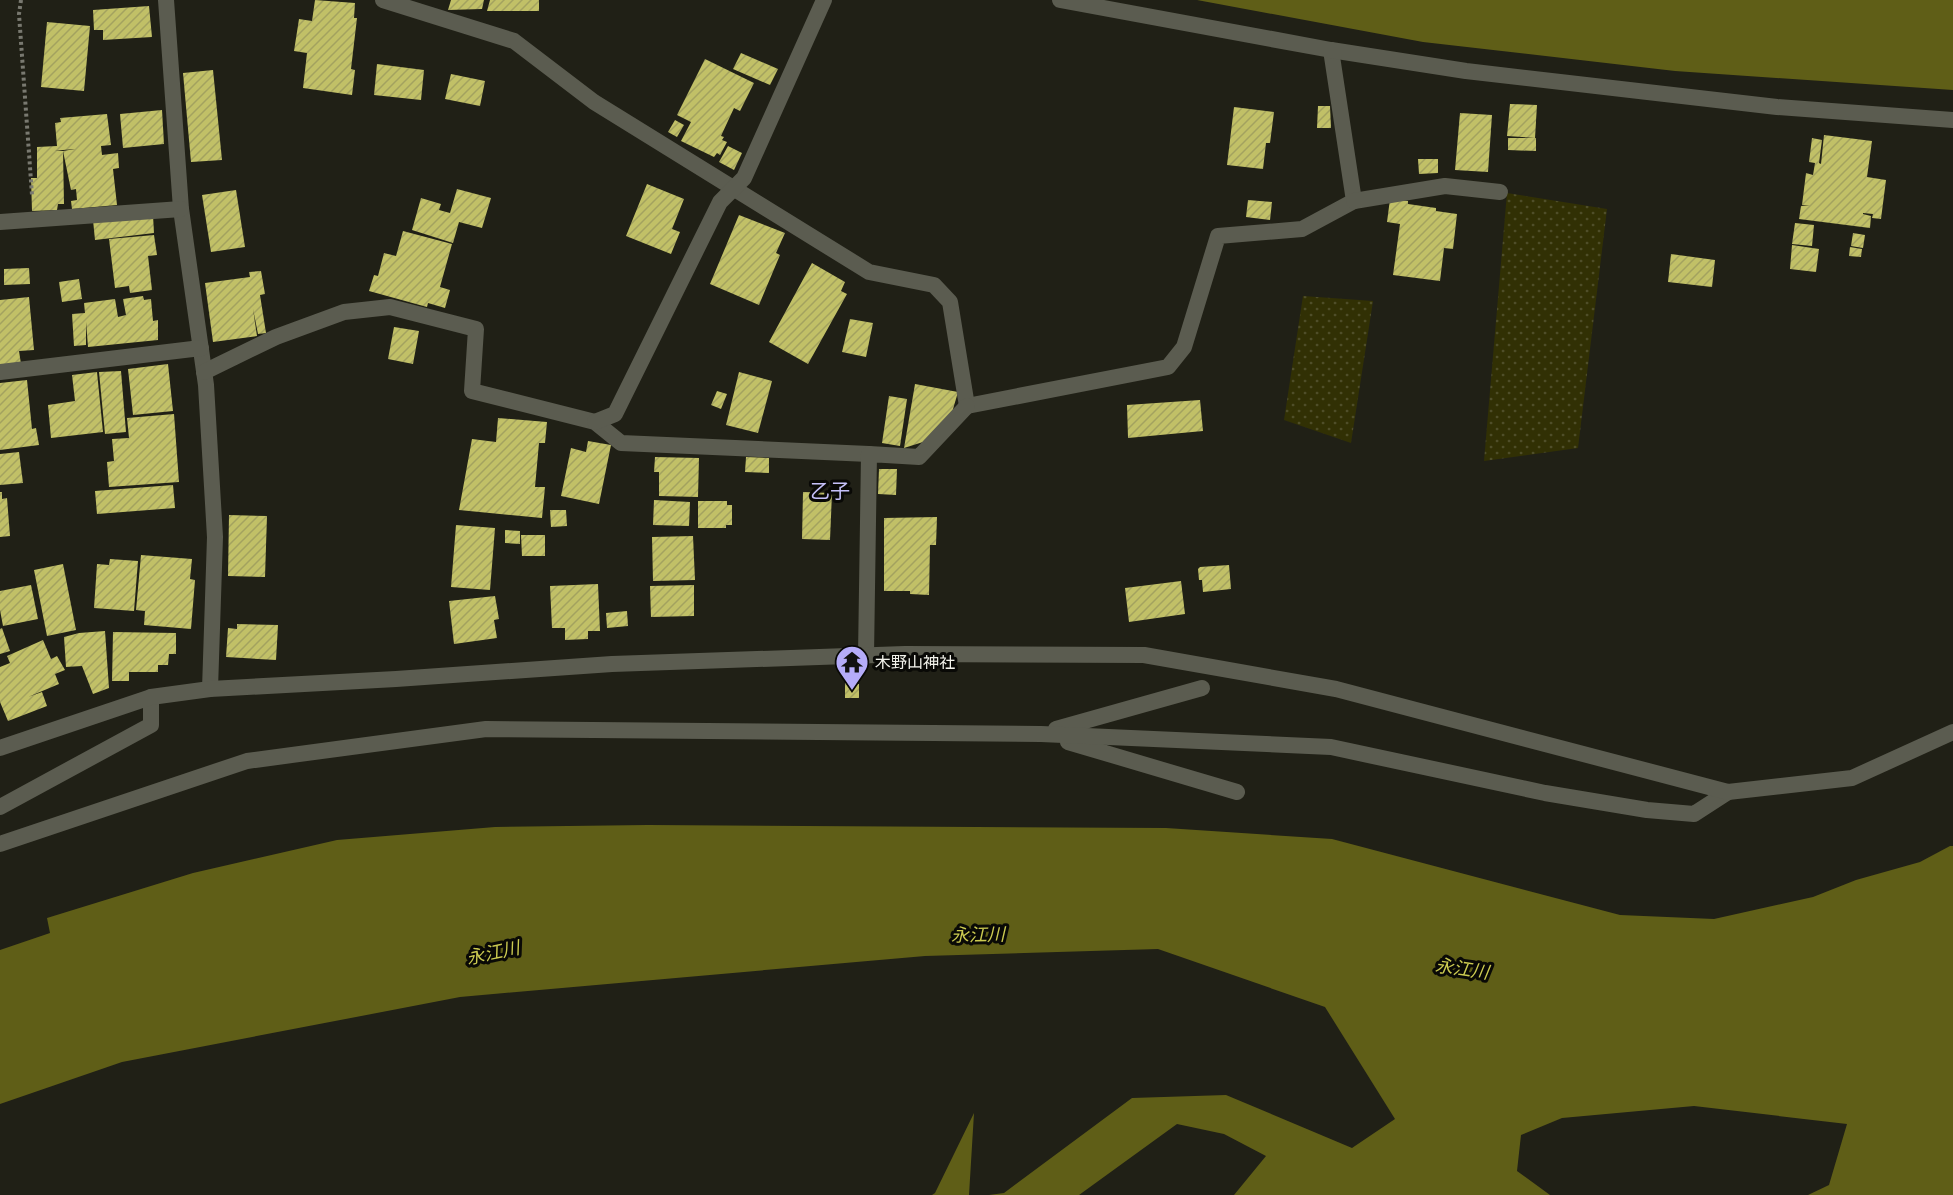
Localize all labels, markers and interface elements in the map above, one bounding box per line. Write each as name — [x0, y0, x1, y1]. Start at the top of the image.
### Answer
district label: 乙子 — [810, 477, 850, 504]
temple icon: 木野山神社 — [834, 644, 870, 691]
place label: 木野山神社 — [875, 651, 955, 673]
water label: 永江川 — [951, 921, 1007, 946]
water label: 永江川 — [464, 934, 524, 969]
water label: 永江川 — [1434, 952, 1493, 984]

